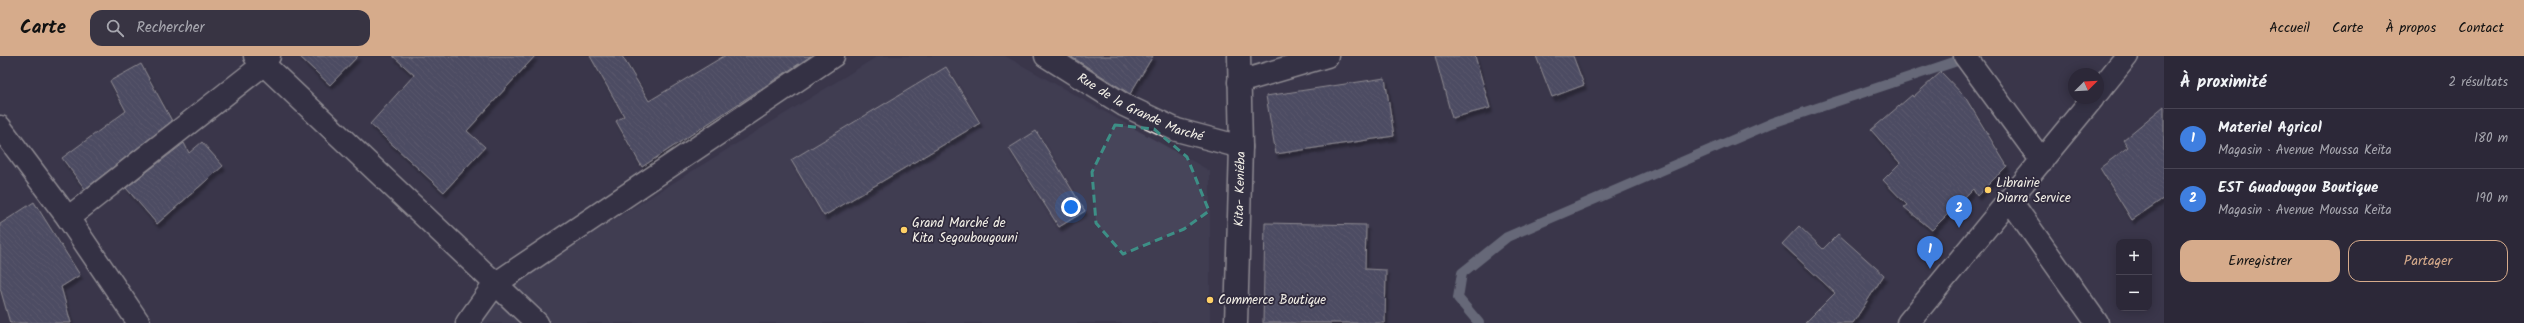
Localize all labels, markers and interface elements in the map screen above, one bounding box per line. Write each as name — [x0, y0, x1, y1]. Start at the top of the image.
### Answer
search box — [90, 10, 370, 46]
text: Carte — [20, 13, 66, 43]
text: Rechercher — [136, 16, 205, 40]
icon: search — [104, 17, 126, 39]
text: Accueil — [2269, 17, 2310, 39]
text: Carte — [2332, 17, 2363, 39]
text: À propos — [2385, 17, 2436, 39]
text: Contact — [2458, 17, 2504, 39]
street label: Rue de la Grande Marché — [1073, 68, 1207, 147]
north arrow — [2068, 68, 2104, 104]
text: À proximité — [2180, 69, 2267, 96]
text: 2 résultats — [2449, 72, 2508, 93]
text: Materiel Agricol — [2218, 116, 2322, 140]
text: 1 — [2191, 128, 2195, 149]
text: 180 m — [2474, 128, 2508, 149]
text: Magasin · Avenue Moussa Keïta — [2218, 140, 2392, 161]
street label: Kita- Keniéba — [1228, 151, 1251, 227]
place label: Librairie Diarra Service — [1996, 173, 2071, 209]
text: EST Guadougou Boutique — [2218, 176, 2378, 200]
marker: Librairie Diarra Service — [1983, 185, 1993, 195]
text: 2 — [2189, 188, 2197, 209]
text: 190 m — [2476, 188, 2508, 209]
pin: 2 — [1946, 195, 1972, 228]
your location — [1061, 197, 1081, 217]
text: Magasin · Avenue Moussa Keïta — [2218, 200, 2392, 221]
place label: Grand Marché de Kita Segoubougouni — [912, 213, 1018, 249]
marker: Grand Marché de Kita Segoubougouni — [899, 225, 909, 235]
pin: 1 — [1917, 236, 1943, 269]
map controls — [2116, 239, 2152, 311]
button: + — [2116, 239, 2152, 275]
button: Enregistrer — [2180, 240, 2340, 282]
button: Partager — [2348, 240, 2508, 282]
button: − — [2116, 275, 2152, 311]
place label: Commerce Boutique — [1218, 290, 1326, 311]
marker: Commerce Boutique — [1205, 295, 1215, 305]

